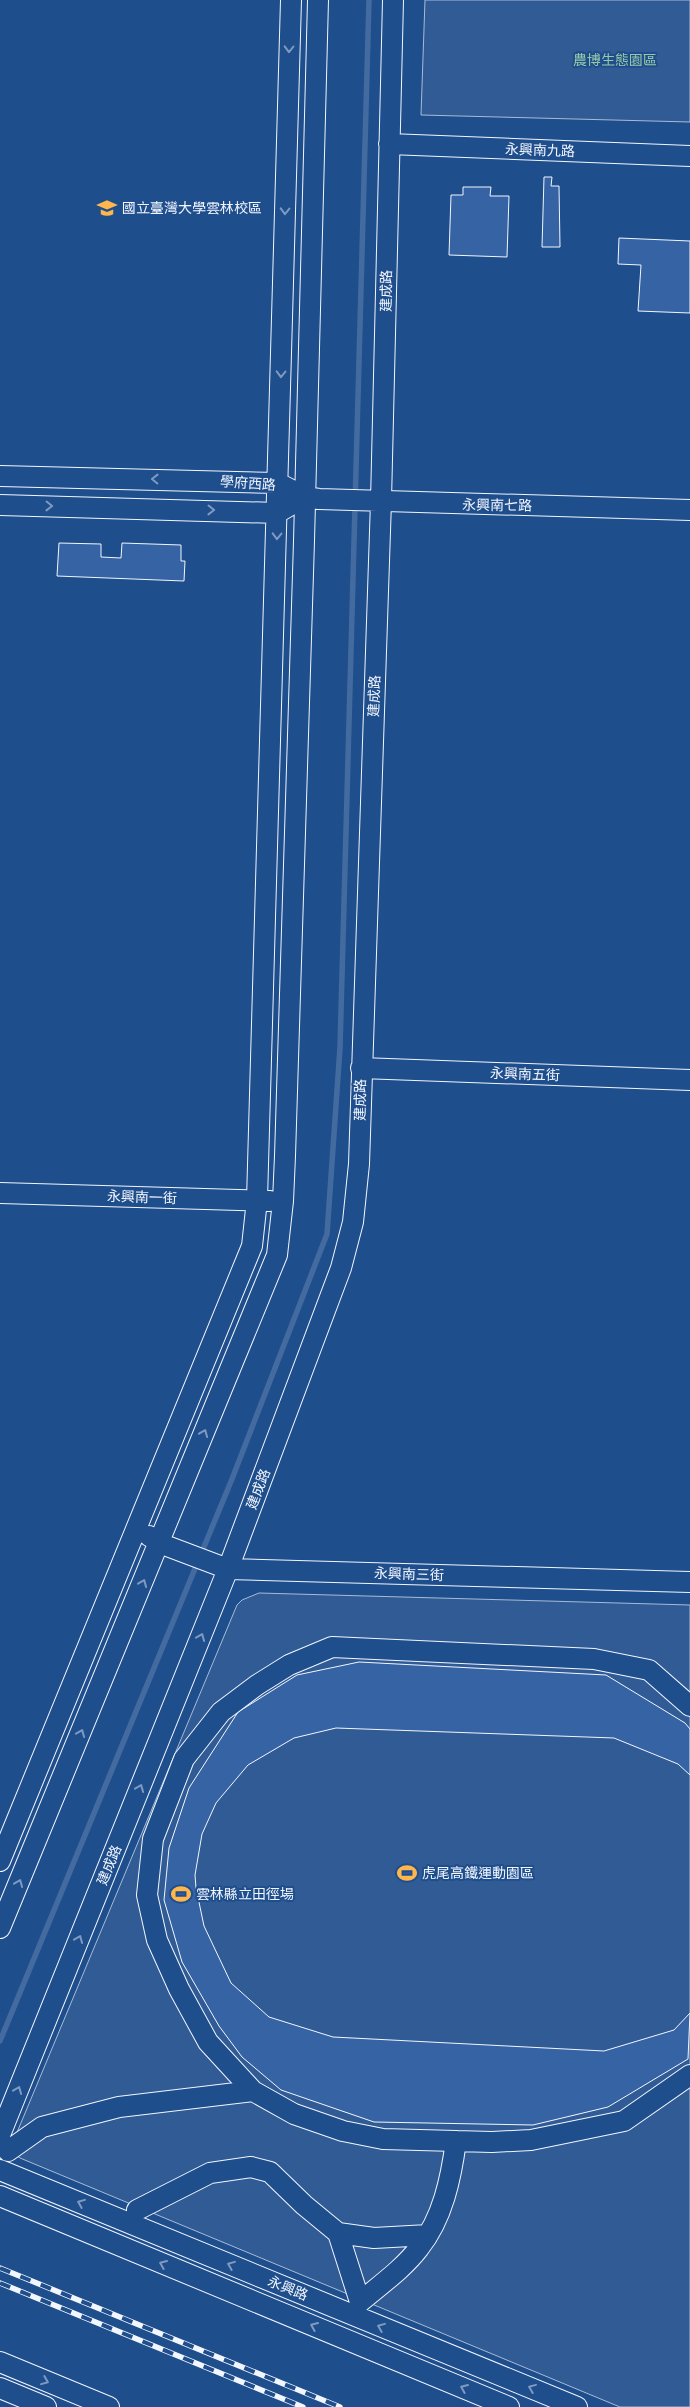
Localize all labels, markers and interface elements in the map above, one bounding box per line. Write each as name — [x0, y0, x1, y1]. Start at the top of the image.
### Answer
one-way arrow — [284, 45, 295, 53]
park label: 農博生態園區 — [573, 52, 657, 68]
street label: 永興南九路 — [505, 141, 575, 159]
school or university icon: 國立臺灣大學雲林校區 — [96, 197, 118, 219]
place label: 國立臺灣大學雲林校區 — [122, 200, 262, 216]
one-way arrow — [280, 208, 290, 215]
street label: 建成路 — [378, 270, 394, 312]
one-way arrow — [276, 370, 286, 378]
street label: 學府西路 — [220, 473, 276, 493]
one-way arrow — [150, 474, 158, 484]
street label: 永興南七路 — [462, 496, 532, 514]
one-way arrow — [45, 501, 53, 511]
one-way arrow — [208, 505, 215, 515]
one-way arrow — [271, 532, 282, 540]
street label: 建成路 — [365, 675, 383, 717]
street label: 永興南五街 — [490, 1065, 560, 1083]
street label: 建成路 — [352, 1079, 368, 1121]
street label: 永興南一街 — [107, 1188, 177, 1206]
one-way arrow — [198, 1429, 208, 1437]
street label: 建成路 — [243, 1467, 273, 1511]
street label: 永興南三街 — [374, 1565, 444, 1583]
one-way arrow — [136, 1579, 147, 1588]
one-way arrow — [195, 1634, 205, 1642]
one-way arrow — [74, 1729, 85, 1738]
one-way arrow — [134, 1784, 144, 1793]
street label: 建成路 — [94, 1843, 124, 1887]
sports icon: 虎尾高鐵運動園區 — [396, 1862, 418, 1884]
place label: 虎尾高鐵運動園區 — [422, 1865, 534, 1881]
one-way arrow — [12, 1879, 23, 1888]
sports icon: 雲林縣立田徑場 — [170, 1883, 192, 1905]
place label: 雲林縣立田徑場 — [196, 1886, 294, 1902]
one-way arrow — [73, 1935, 83, 1944]
one-way arrow — [13, 2086, 23, 2094]
one-way arrow — [77, 2199, 86, 2209]
one-way arrow — [160, 2260, 168, 2270]
one-way arrow — [227, 2260, 236, 2271]
street label: 永興路 — [266, 2273, 310, 2303]
one-way arrow — [310, 2322, 319, 2333]
one-way arrow — [377, 2322, 386, 2333]
one-way arrow — [40, 2374, 49, 2385]
one-way arrow — [460, 2384, 469, 2395]
one-way arrow — [528, 2384, 536, 2394]

